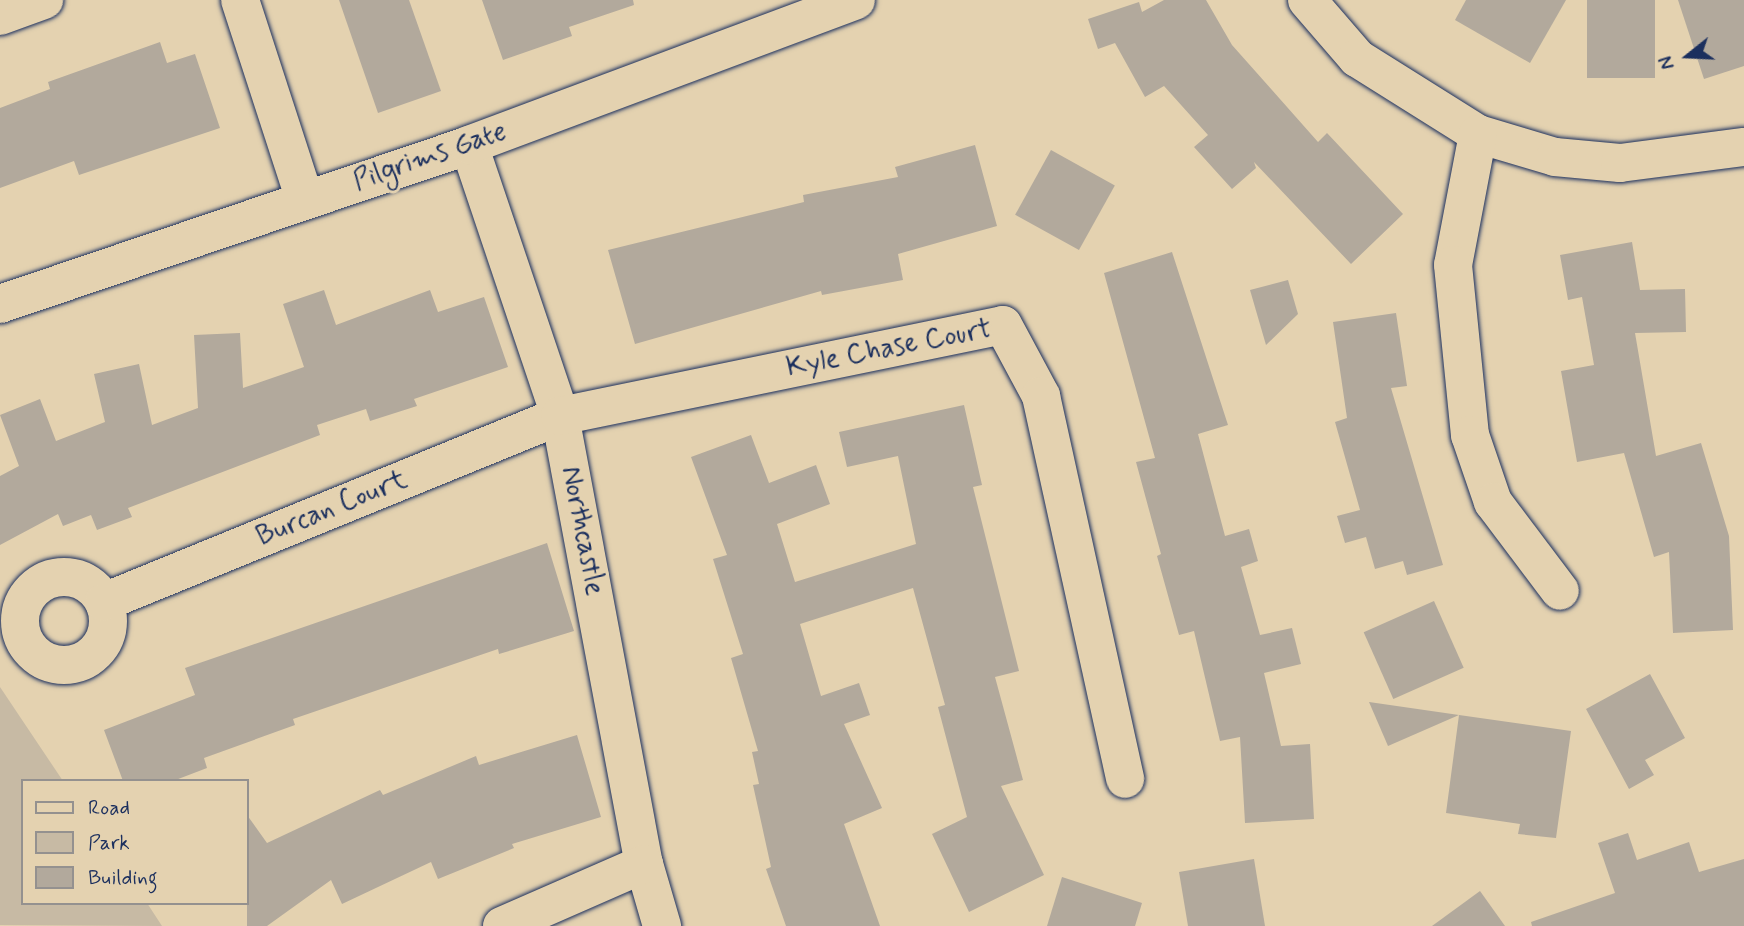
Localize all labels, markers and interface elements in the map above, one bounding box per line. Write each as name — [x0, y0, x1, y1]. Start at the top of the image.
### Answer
north arrow — [1653, 21, 1723, 91]
text: N — [1654, 53, 1681, 73]
street label: Pilgrims Gate — [349, 115, 511, 199]
street label: Kyle Chase Court — [784, 313, 994, 385]
street label: Burcan Court — [253, 464, 411, 554]
street label: Northcastle — [553, 464, 611, 598]
legend — [21, 779, 248, 905]
text: Road — [88, 794, 130, 822]
text: Park — [88, 829, 130, 857]
text: Building — [88, 864, 158, 892]

